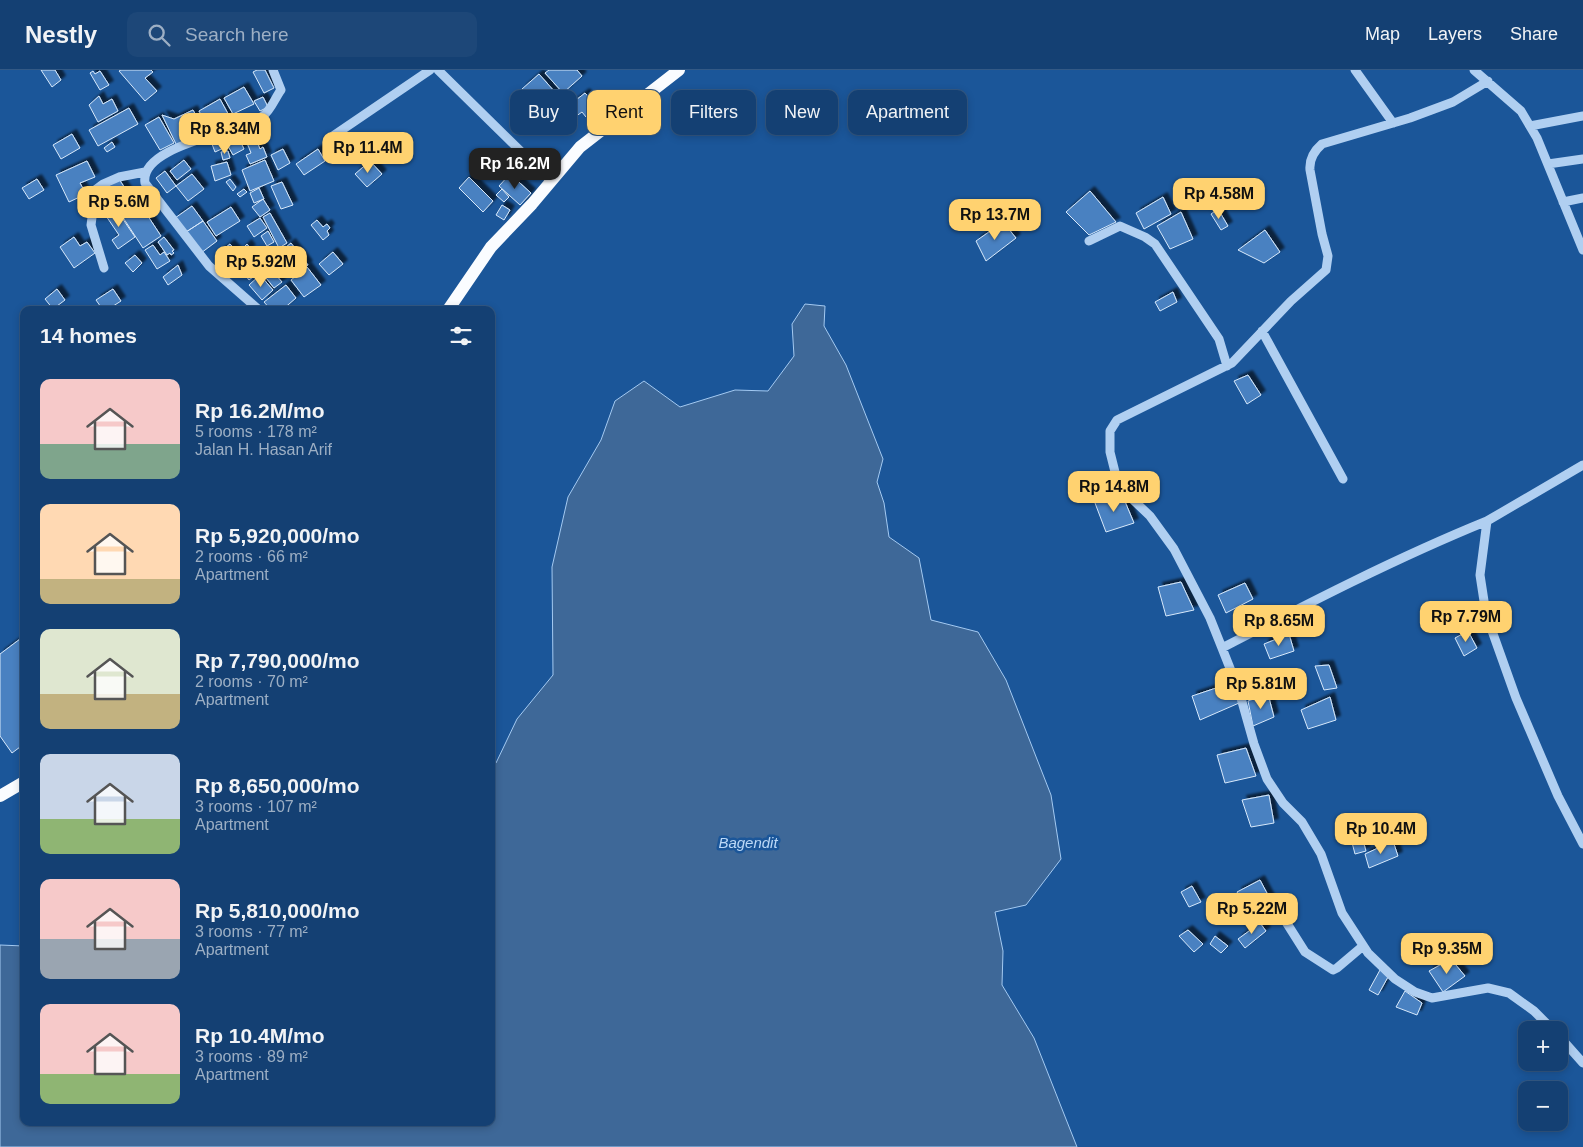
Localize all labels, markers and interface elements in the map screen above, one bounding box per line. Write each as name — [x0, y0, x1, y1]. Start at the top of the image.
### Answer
search box — [127, 12, 477, 57]
text: Nestly — [25, 21, 97, 48]
icon: search — [145, 21, 173, 49]
text: Search here — [185, 24, 289, 45]
text: Map — [1365, 24, 1400, 44]
text: Layers — [1428, 24, 1482, 44]
text: Share — [1510, 24, 1558, 44]
chip: Buy — [510, 90, 577, 135]
chip: Rent — [587, 90, 661, 135]
chip: Filters — [671, 90, 756, 135]
chip: New — [766, 90, 838, 135]
chip: Apartment — [848, 90, 967, 135]
pin: Rp 8.34M — [173, 112, 277, 155]
text: Rp 8.34M — [190, 120, 260, 137]
pin: Rp 11.4M — [316, 132, 420, 174]
text: Rp 11.4M — [333, 139, 403, 156]
pin: Rp 16.2M — [463, 148, 567, 190]
text: Rp 16.2M — [480, 155, 550, 172]
pin: Rp 4.58M — [1167, 178, 1271, 220]
text: Rp 4.58M — [1184, 185, 1254, 202]
pin: Rp 5.6M — [73, 186, 165, 228]
text: Rp 5.6M — [88, 193, 150, 210]
pin: Rp 13.7M — [943, 198, 1047, 241]
text: Rp 13.7M — [960, 206, 1030, 223]
pin: Rp 5.92M — [209, 246, 313, 288]
text: Rp 5.92M — [226, 253, 296, 270]
icon: filters — [447, 322, 475, 350]
text: 14 homes — [40, 324, 137, 347]
icon: home — [80, 399, 140, 459]
text: Rp 16.2M/mo — [195, 399, 325, 422]
text: 5 rooms · 178 m² — [195, 423, 317, 440]
text: Jalan H. Hasan Arif — [195, 441, 332, 458]
pin: Rp 14.8M — [1062, 470, 1166, 513]
text: Rp 14.8M — [1079, 478, 1149, 495]
icon: home — [80, 524, 140, 584]
text: Rp 5,920,000/mo — [195, 524, 360, 547]
text: 2 rooms · 66 m² — [195, 548, 308, 565]
text: Apartment — [195, 566, 269, 583]
pin: Rp 7.79M — [1414, 600, 1518, 643]
pin: Rp 8.65M — [1227, 604, 1331, 647]
text: Rp 7.79M — [1431, 608, 1501, 625]
text: Rp 8.65M — [1244, 612, 1314, 629]
icon: home — [80, 649, 140, 709]
text: Rp 7,790,000/mo — [195, 649, 360, 672]
pin: Rp 5.81M — [1209, 668, 1313, 710]
text: 2 rooms · 70 m² — [195, 673, 308, 690]
text: Rp 5.81M — [1226, 675, 1296, 692]
text: Apartment — [195, 691, 269, 708]
icon: home — [80, 774, 140, 834]
text: Rp 8,650,000/mo — [195, 774, 360, 797]
text: 3 rooms · 107 m² — [195, 798, 317, 815]
pin: Rp 10.4M — [1329, 812, 1433, 855]
text: Apartment — [195, 816, 269, 833]
text: Rp 10.4M — [1346, 820, 1416, 837]
water label: Bagendit — [718, 834, 778, 851]
pin: Rp 5.22M — [1200, 892, 1304, 935]
icon: home — [80, 899, 140, 959]
text: Rp 5,810,000/mo — [195, 899, 360, 922]
text: Rp 5.22M — [1217, 900, 1287, 917]
text: 3 rooms · 77 m² — [195, 923, 308, 940]
pin: Rp 9.35M — [1395, 932, 1499, 975]
text: Rp 9.35M — [1412, 940, 1482, 957]
text: Apartment — [195, 941, 269, 958]
map controls — [1518, 1021, 1568, 1131]
button: + — [1518, 1021, 1568, 1071]
icon: home — [80, 1024, 140, 1084]
text: Rp 10.4M/mo — [195, 1024, 325, 1047]
text: 3 rooms · 89 m² — [195, 1048, 308, 1065]
text: Apartment — [195, 1066, 269, 1083]
button: − — [1518, 1081, 1568, 1131]

